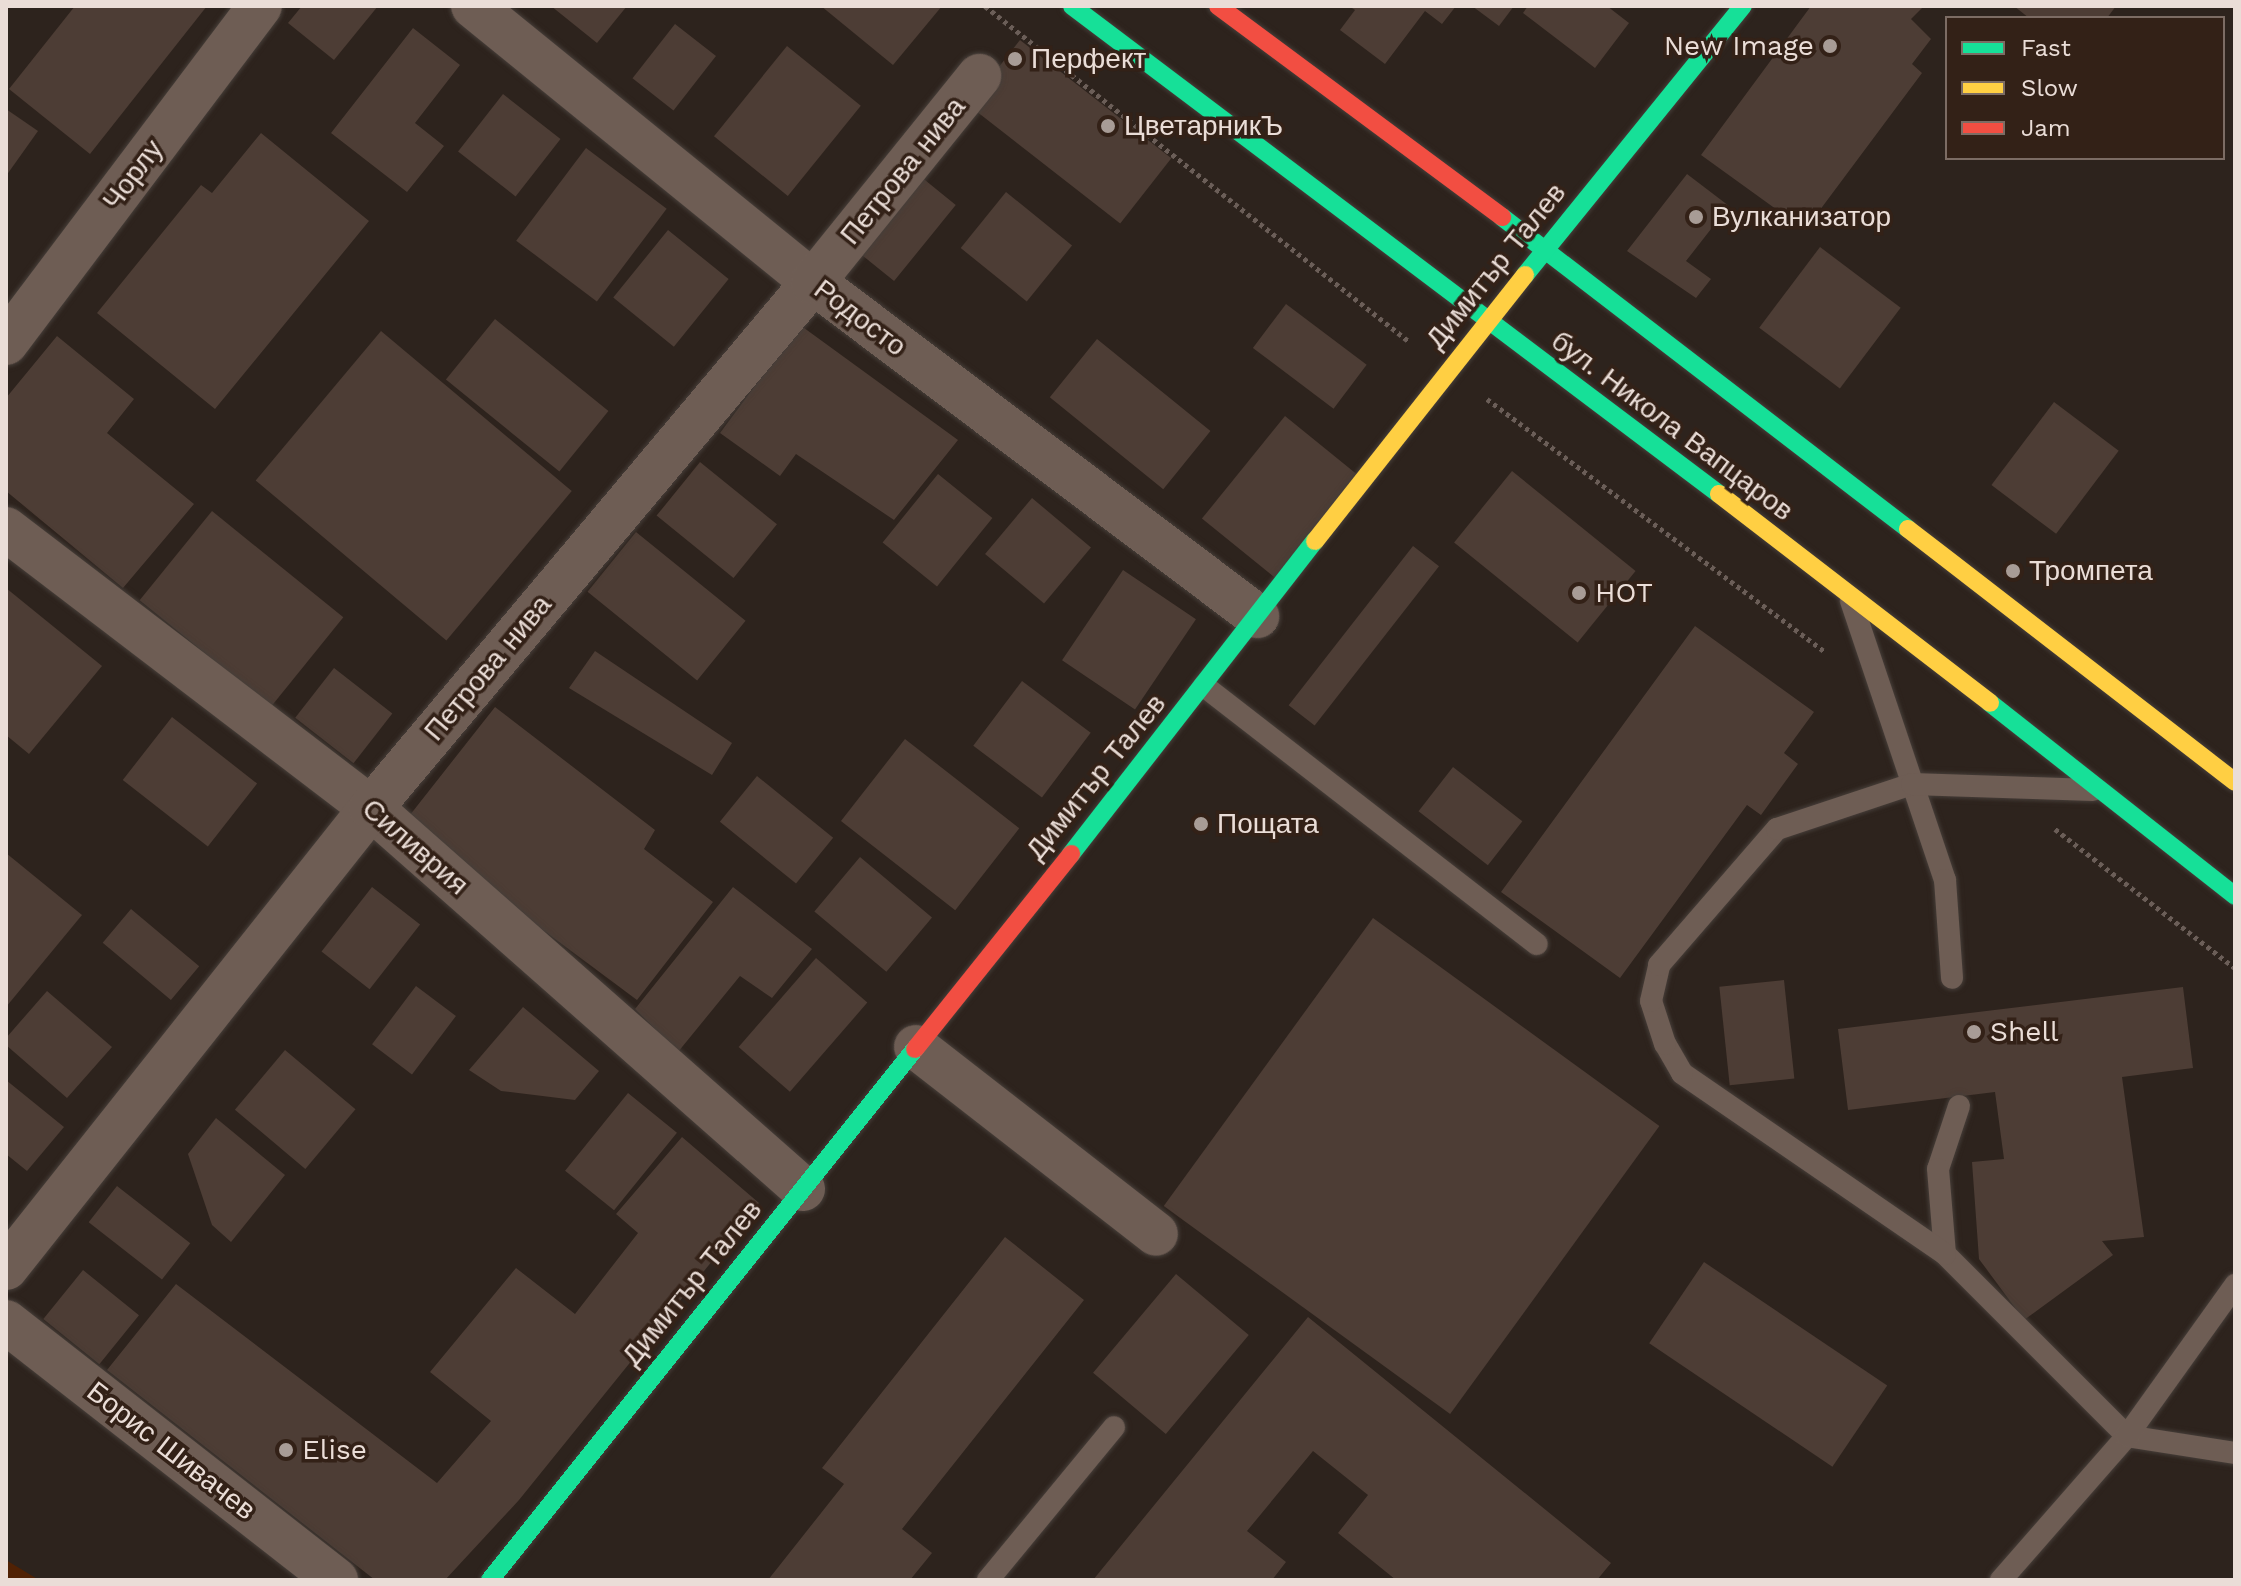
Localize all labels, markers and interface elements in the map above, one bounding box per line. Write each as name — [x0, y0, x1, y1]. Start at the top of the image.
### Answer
legend — [1945, 16, 2225, 160]
place label: New Image — [1663, 29, 1814, 63]
text: Fast — [2021, 34, 2071, 62]
marker: New Image — [1821, 37, 1839, 55]
place label: Перфект — [1031, 42, 1146, 76]
marker: Перфект — [1006, 50, 1024, 68]
text: Slow — [2021, 74, 2078, 102]
street label: Петрова нива — [833, 91, 973, 251]
place label: ЦветарникЪ — [1124, 109, 1283, 143]
text: Jam — [2021, 114, 2071, 142]
marker: ЦветарникЪ — [1099, 117, 1117, 135]
street label: Чорлу — [96, 133, 170, 217]
street label: Димитър Талев — [1419, 176, 1573, 356]
place label: Вулканизатор — [1712, 200, 1891, 234]
marker: Вулканизатор — [1687, 208, 1705, 226]
street label: Родосто — [807, 273, 913, 363]
street label: бул. Никола Вапцаров — [1544, 324, 1800, 528]
place label: Тромпета — [2029, 554, 2153, 588]
marker: Тромпета — [2004, 562, 2022, 580]
place label: HOT — [1595, 576, 1653, 610]
marker: HOT — [1570, 584, 1588, 602]
street label: Петрова нива — [417, 588, 559, 748]
street label: Димитър Талев — [1019, 687, 1173, 867]
street label: Силиврия — [355, 792, 475, 902]
place label: Пощата — [1217, 807, 1319, 841]
marker: Пощата — [1192, 815, 1210, 833]
place label: Shell — [1990, 1015, 2059, 1049]
marker: Shell — [1965, 1023, 1983, 1041]
street label: Димитър Талев — [615, 1193, 769, 1373]
street label: Борис Шивачев — [80, 1375, 262, 1527]
place label: Elise — [302, 1433, 367, 1467]
marker: Elise — [277, 1441, 295, 1459]

